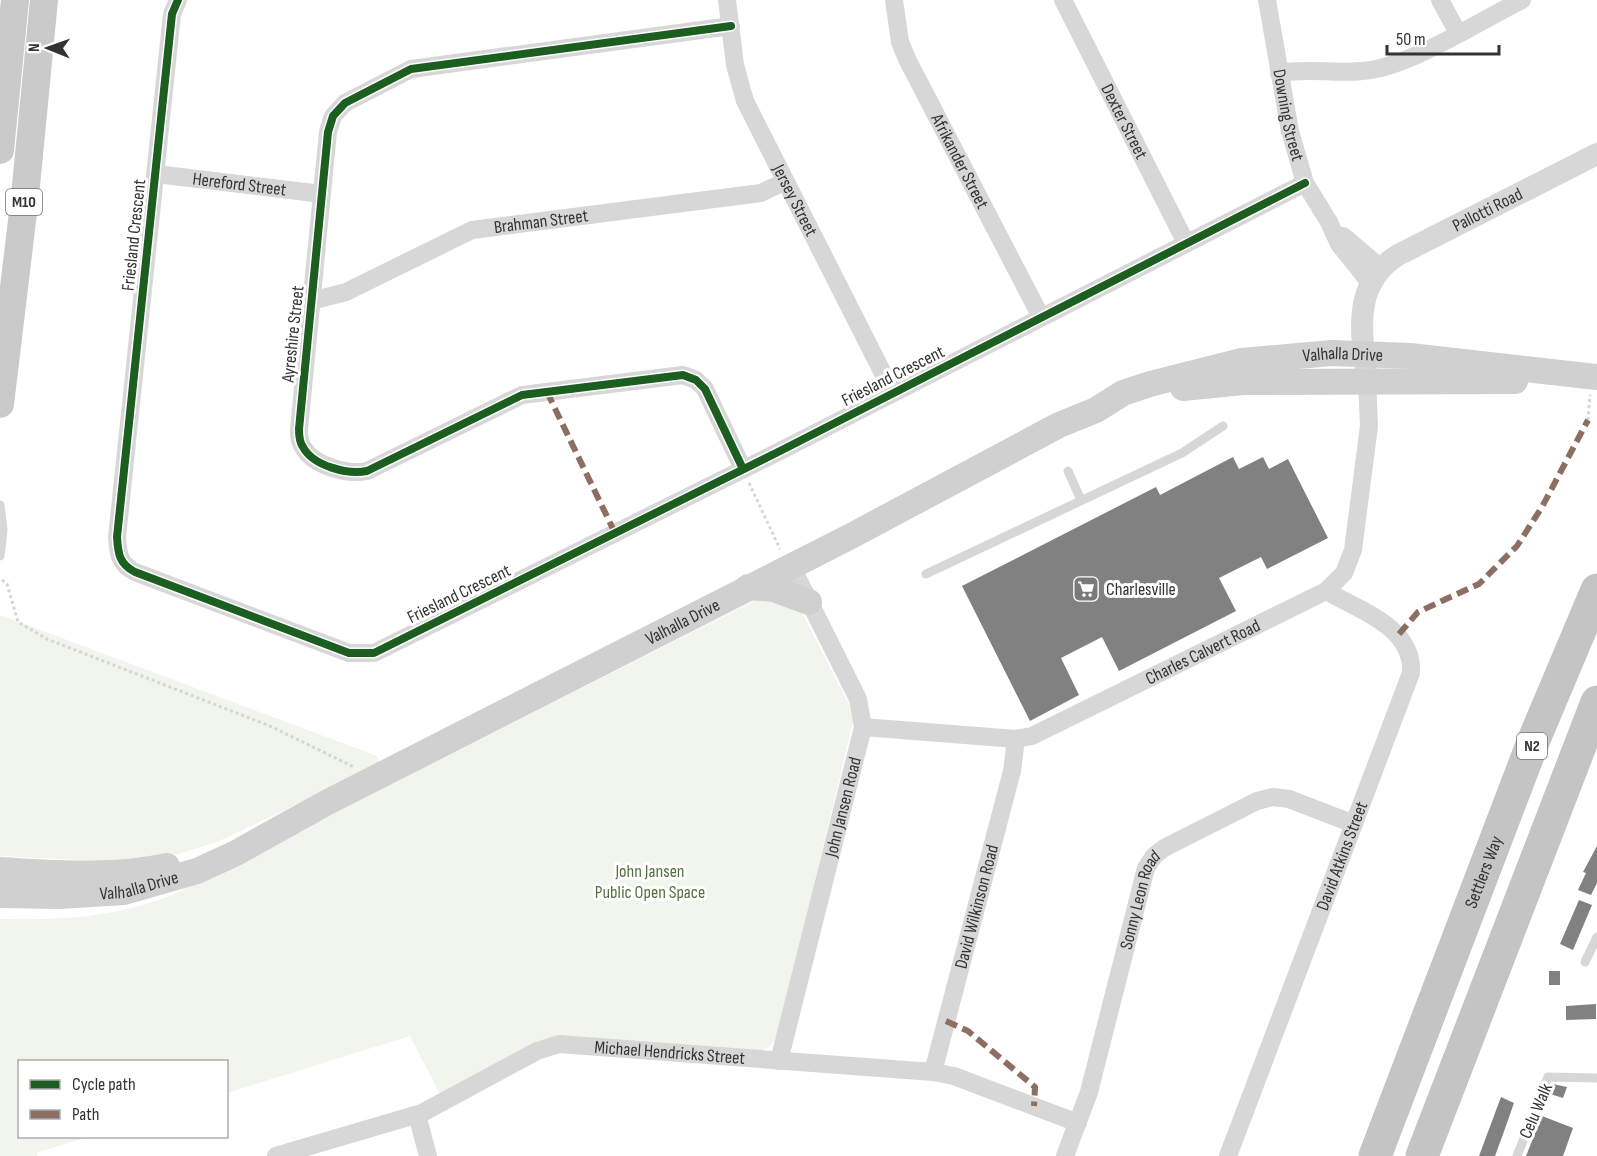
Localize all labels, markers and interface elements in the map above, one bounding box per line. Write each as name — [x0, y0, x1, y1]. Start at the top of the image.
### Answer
north arrow — [18, 18, 78, 78]
scale bar — [1387, 18, 1500, 56]
text: 50 m — [1396, 29, 1426, 50]
text: N — [25, 43, 44, 52]
street label: Downing Street — [1269, 67, 1309, 164]
street label: Dexter Street — [1097, 80, 1152, 163]
street label: Afrikander Street — [926, 109, 994, 213]
street label: Jersey Street — [768, 160, 822, 240]
street label: Hereford Street — [191, 168, 288, 200]
street label: Friesland Crescent — [118, 178, 150, 292]
street label: Pallotti Road — [1449, 183, 1526, 236]
road number: M10 — [6, 189, 42, 215]
street label: Brahman Street — [493, 205, 590, 238]
street label: Ayreshire Street — [277, 284, 309, 384]
street label: Friesland Crescent — [838, 341, 948, 411]
street label: Valhalla Drive — [1302, 342, 1383, 366]
street label: Friesland Crescent — [404, 560, 515, 628]
supermarket icon: Charlesville — [1071, 574, 1101, 604]
place label: Charlesville — [1106, 579, 1176, 600]
street label: Valhalla Drive — [642, 594, 723, 649]
street label: Charles Calvert Road — [1142, 615, 1263, 689]
road number: N2 — [1517, 733, 1547, 759]
street label: John Jansen Road — [820, 755, 866, 860]
street label: David Atkins Street — [1312, 798, 1372, 913]
street label: Settlers Way — [1460, 833, 1507, 911]
street label: David Wilkinson Road — [950, 842, 1003, 971]
street label: Sonny Leon Road — [1115, 845, 1164, 952]
park label: John Jansen Public Open Space — [595, 861, 705, 903]
street label: Valhalla Drive — [99, 866, 181, 904]
street label: Michael Hendricks Street — [594, 1036, 746, 1068]
legend — [18, 1060, 228, 1138]
text: Cycle path — [72, 1074, 136, 1095]
street label: Celu Walk — [1515, 1080, 1557, 1142]
text: Path — [72, 1104, 100, 1125]

